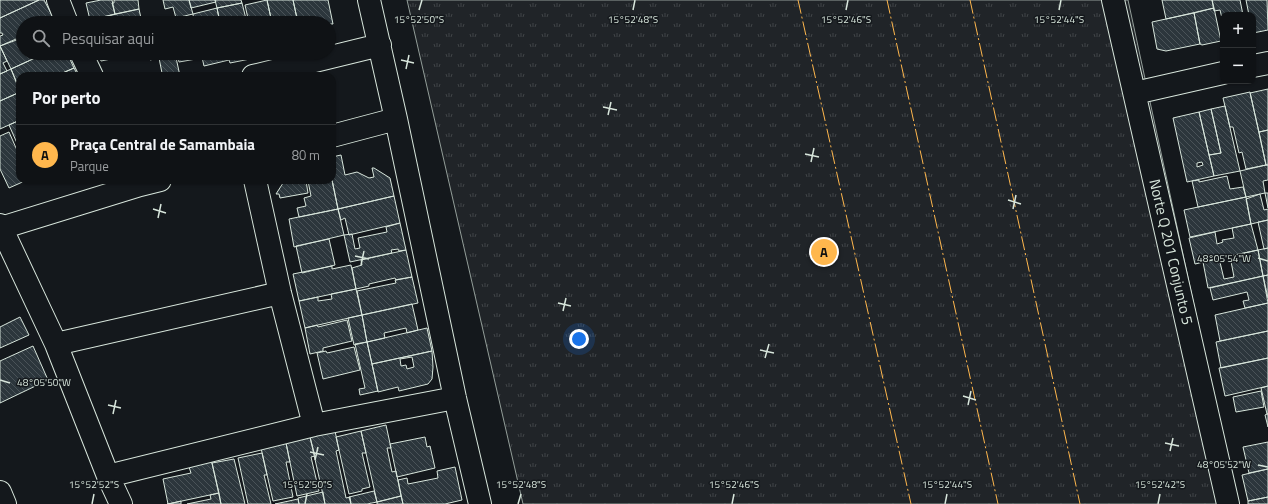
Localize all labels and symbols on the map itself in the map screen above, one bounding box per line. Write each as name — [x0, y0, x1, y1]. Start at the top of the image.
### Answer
text: 15°52'50"S — [394, 12, 444, 27]
text: 15°52'48"S — [608, 12, 658, 27]
text: 15°52'46"S — [821, 12, 871, 27]
text: 15°52'44"S — [1034, 12, 1084, 27]
street label: Norte Q 201 Conjunto 5 — [1144, 177, 1199, 327]
pin: A — [811, 237, 837, 267]
text: 48°05'54"W — [1197, 251, 1251, 266]
your location — [569, 329, 589, 349]
text: 48°05'50"W — [17, 375, 71, 390]
text: 48°05'52"W — [1197, 457, 1251, 472]
text: 15°52'52"S — [69, 477, 119, 492]
text: 15°52'50"S — [282, 477, 332, 492]
text: 15°52'48"S — [496, 477, 546, 492]
text: 15°52'46"S — [709, 477, 759, 492]
text: 15°52'44"S — [922, 477, 972, 492]
text: 15°52'42"S — [1135, 477, 1185, 492]

